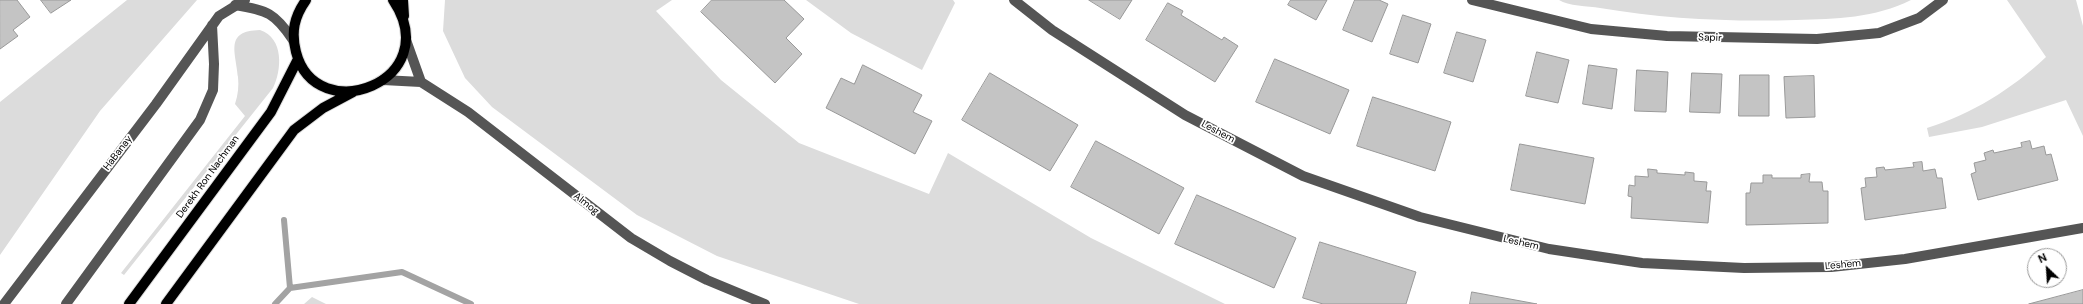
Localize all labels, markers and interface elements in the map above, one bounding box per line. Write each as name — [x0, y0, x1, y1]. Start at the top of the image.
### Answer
street label: Sapir — [1698, 32, 1722, 44]
street label: Leshem — [1199, 118, 1237, 146]
street label: HaBanay — [101, 133, 135, 173]
street label: Derekh Ron Nachman — [174, 133, 242, 221]
street label: Almog — [571, 190, 601, 218]
street label: Leshem — [1502, 233, 1540, 253]
north arrow — [2027, 248, 2067, 288]
text: N — [2036, 250, 2049, 266]
street label: Leshem — [1824, 257, 1862, 273]

